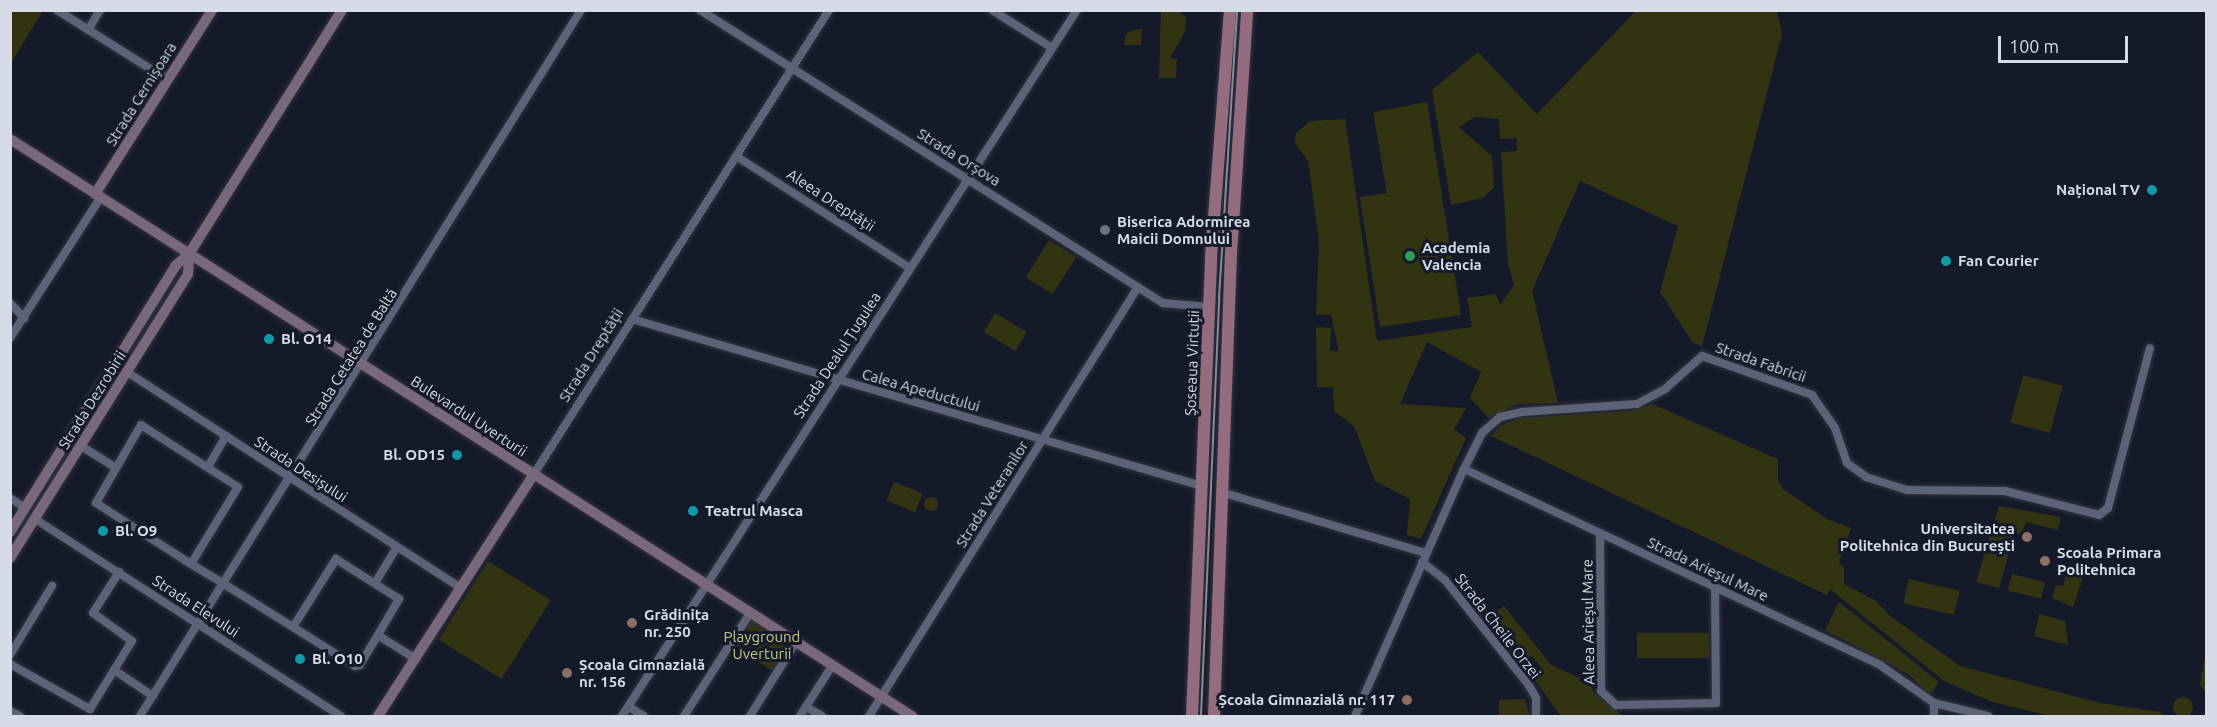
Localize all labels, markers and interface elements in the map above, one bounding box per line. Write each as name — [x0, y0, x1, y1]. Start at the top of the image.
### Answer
scale bar — [2001, 24, 2132, 62]
text: 100 m — [2009, 36, 2059, 56]
street label: Strada Cernișoara — [102, 39, 180, 149]
street label: Strada Orșova — [914, 124, 1004, 190]
street label: Aleea Dreptății — [784, 165, 878, 235]
place label: Național TV — [2056, 181, 2140, 199]
marker: Național TV — [2145, 183, 2159, 197]
place label: Biserica Adormirea Maicii Domnului — [1117, 212, 1250, 247]
marker: Biserica Adormirea Maicii Domnului — [1098, 223, 1112, 237]
place label: Academia Valencia — [1422, 238, 1491, 273]
marker: Academia Valencia — [1403, 249, 1417, 263]
place label: Fan Courier — [1958, 252, 2039, 270]
marker: Fan Courier — [1939, 254, 1953, 268]
street label: Strada Cetatea de Baltă — [301, 285, 401, 429]
street label: Strada Dealul Țugulea — [789, 288, 885, 422]
street label: Strada Dreptății — [555, 305, 627, 405]
street label: Șoseaua Virtuții — [1181, 310, 1203, 416]
place label: Bl. O14 — [281, 330, 332, 348]
marker: Bl. O14 — [262, 332, 276, 346]
street label: Strada Fabricii — [1713, 338, 1809, 386]
street label: Strada Dezrobirii — [55, 347, 129, 453]
street label: Calea Apeductului — [860, 365, 982, 415]
street label: Bulevardul Uverturii — [408, 372, 530, 460]
street label: Strada Desișului — [251, 432, 351, 506]
street label: Strada Veteranilor — [952, 437, 1032, 551]
place label: Bl. OD15 — [383, 446, 445, 464]
marker: Bl. OD15 — [450, 448, 464, 462]
place label: Teatrul Masca — [705, 502, 803, 520]
marker: Teatrul Masca — [686, 504, 700, 518]
place label: Universitatea Politehnica din București — [1840, 519, 2015, 554]
place label: Bl. O9 — [115, 522, 157, 540]
marker: Bl. O9 — [96, 524, 110, 538]
marker: Universitatea Politehnica din București — [2020, 530, 2034, 544]
street label: Strada Arieșul Mare — [1645, 533, 1771, 605]
place label: Scoala Primara Politehnica — [2057, 543, 2161, 578]
marker: Scoala Primara Politehnica — [2038, 554, 2052, 568]
street label: Aleea Arieșul Mare — [1578, 559, 1598, 685]
street label: Strada Cheile Orzei — [1451, 570, 1545, 682]
street label: Strada Elevului — [149, 571, 243, 641]
place label: Grădinița nr. 250 — [644, 605, 709, 640]
marker: Grădinița nr. 250 — [625, 616, 639, 630]
park label: Playground Uverturii — [724, 627, 800, 662]
place label: Bl. O10 — [312, 650, 363, 668]
marker: Bl. O10 — [293, 652, 307, 666]
place label: Școala Gimnazială nr. 156 — [579, 655, 705, 690]
marker: Școala Gimnazială nr. 156 — [560, 666, 574, 680]
place label: Școala Gimnazială nr. 117 — [1219, 691, 1395, 709]
marker: Școala Gimnazială nr. 117 — [1400, 693, 1414, 707]

